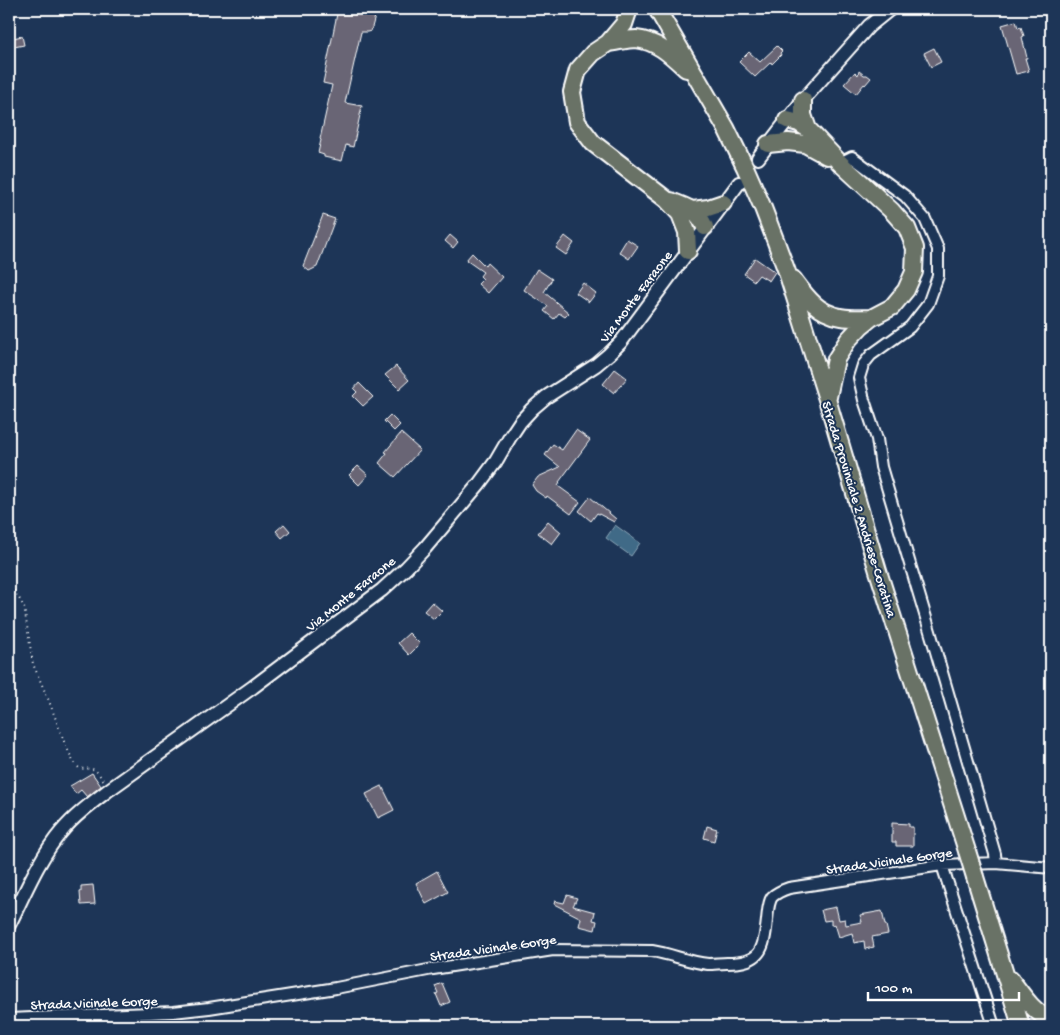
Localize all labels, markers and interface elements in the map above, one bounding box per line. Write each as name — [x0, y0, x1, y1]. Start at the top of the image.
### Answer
street label: Via Monte Faraone — [596, 248, 678, 348]
street label: Strada Provinciale 2 Andriese-Coratina — [817, 400, 899, 621]
street label: Via Monte Faraone — [302, 553, 401, 637]
street label: Strada Vicinale Gorge — [825, 845, 954, 880]
street label: Strada Vicinale Gorge — [429, 932, 558, 967]
scale bar — [868, 970, 1019, 1002]
text: 100 m — [874, 980, 913, 998]
street label: Strada Vicinale Gorge — [30, 994, 159, 1015]

